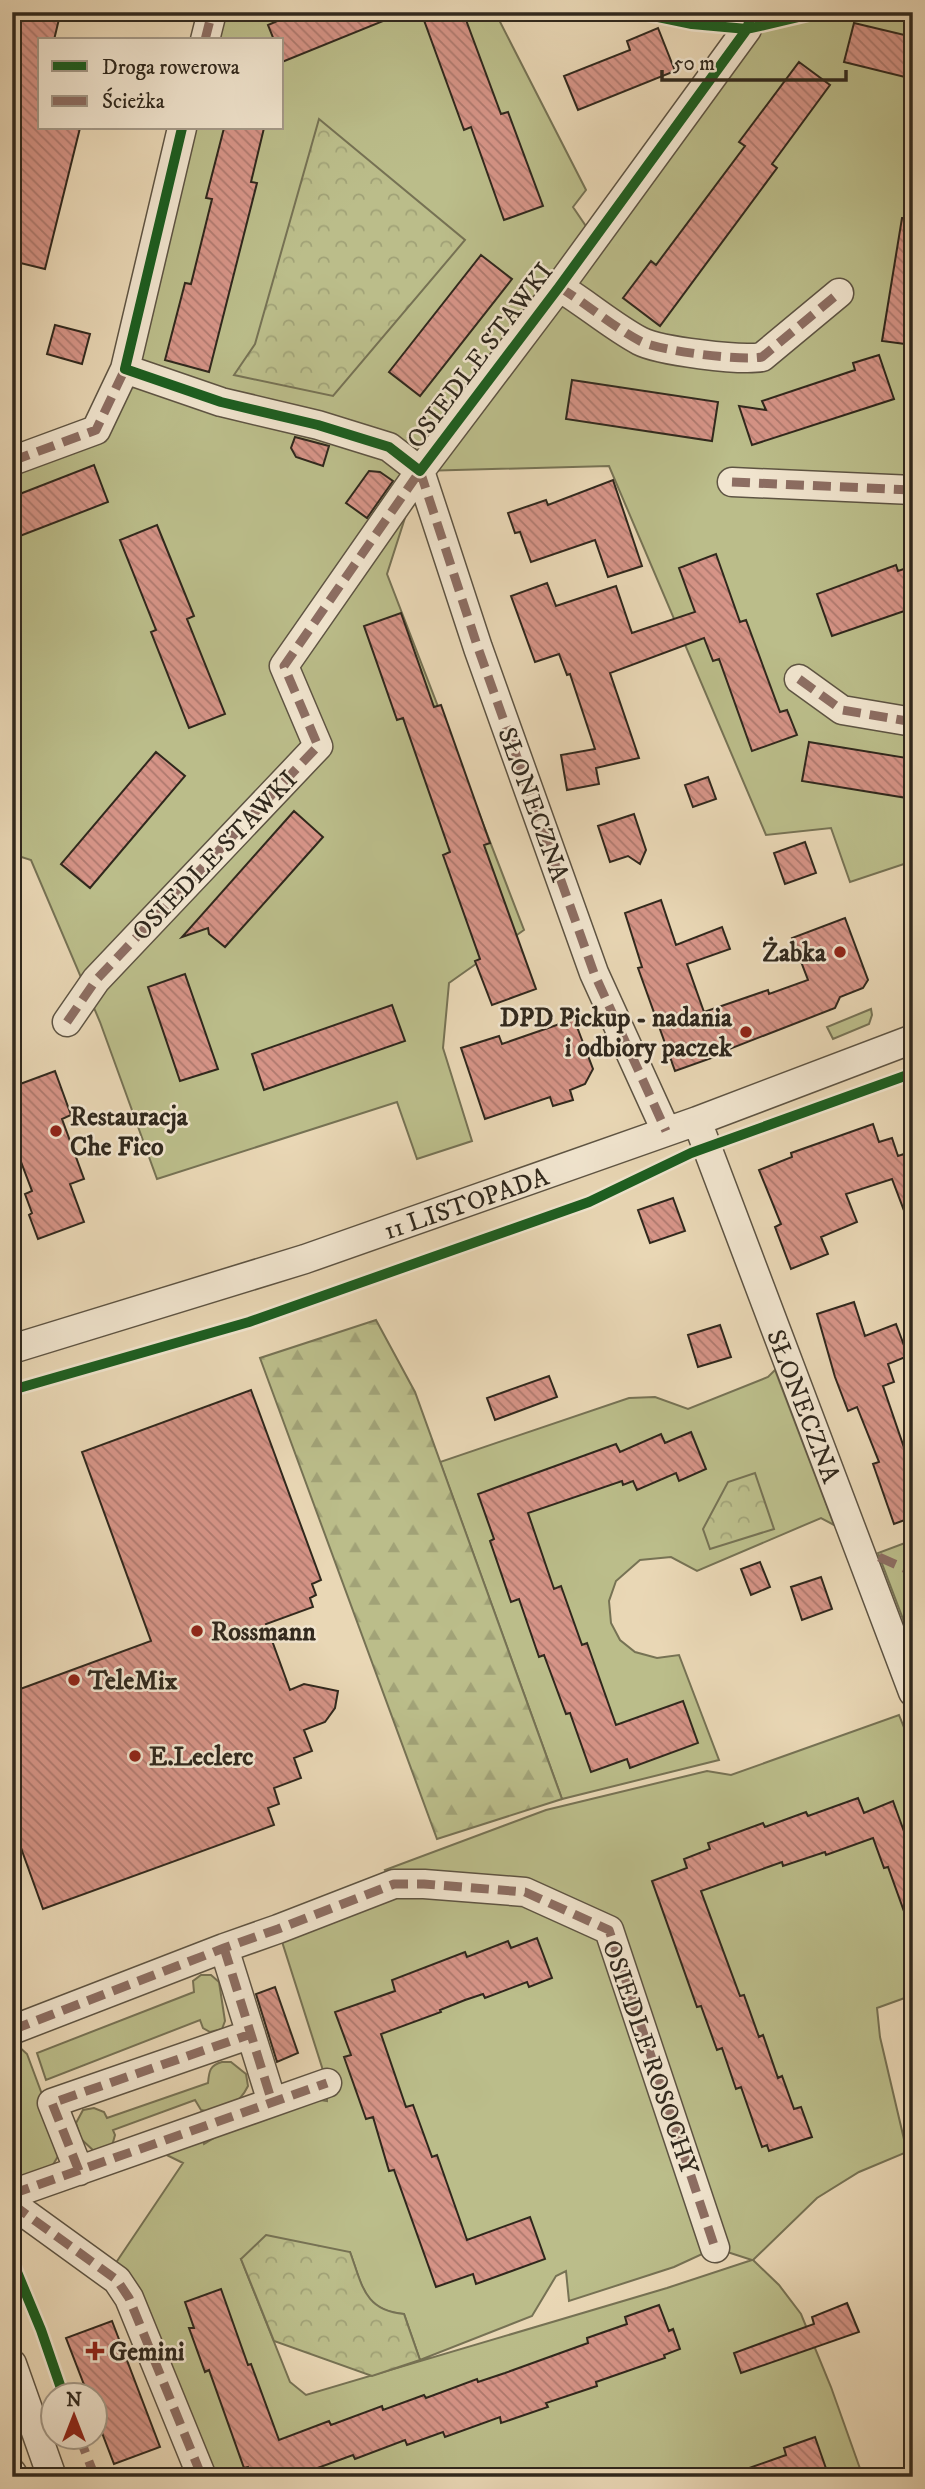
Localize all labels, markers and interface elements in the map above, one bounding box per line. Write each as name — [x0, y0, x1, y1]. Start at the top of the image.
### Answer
legend — [38, 38, 284, 130]
scale bar — [662, 38, 846, 82]
text: 50 m — [673, 51, 715, 77]
text: Droga rowerowa — [102, 55, 240, 81]
text: Ścieżka — [102, 87, 165, 115]
street label: OSIEDLE STAWKI — [400, 256, 561, 455]
street label: SŁONECZNA — [489, 723, 576, 886]
street label: OSIEDLE STAWKI — [125, 764, 305, 948]
place label: Żabka — [762, 936, 827, 970]
marker: Żabka — [832, 944, 848, 960]
place label: DPD Pickup - nadania i odbiory paczek — [500, 1002, 733, 1065]
marker: DPD Pickup - nadania i odbiory paczek — [738, 1024, 754, 1040]
place label: Restauracja Che Fico — [70, 1101, 189, 1164]
marker: Restauracja Che Fico — [48, 1123, 64, 1139]
street label: 11 LISTOPADA — [380, 1161, 554, 1248]
street label: SŁONECZNA — [758, 1325, 847, 1488]
place label: Rossmann — [211, 1616, 316, 1649]
marker: Rossmann — [189, 1623, 205, 1639]
place label: TeleMix — [87, 1665, 178, 1698]
marker: TeleMix — [66, 1672, 82, 1688]
place label: E.Leclerc — [149, 1741, 254, 1774]
marker: E.Leclerc — [127, 1748, 143, 1764]
street label: OSIEDLE ROSOCHY — [594, 1936, 705, 2180]
place label: Gemini — [109, 2336, 185, 2369]
marker: Gemini — [87, 2343, 103, 2359]
north arrow — [38, 2380, 108, 2450]
text: N — [66, 2389, 82, 2412]

